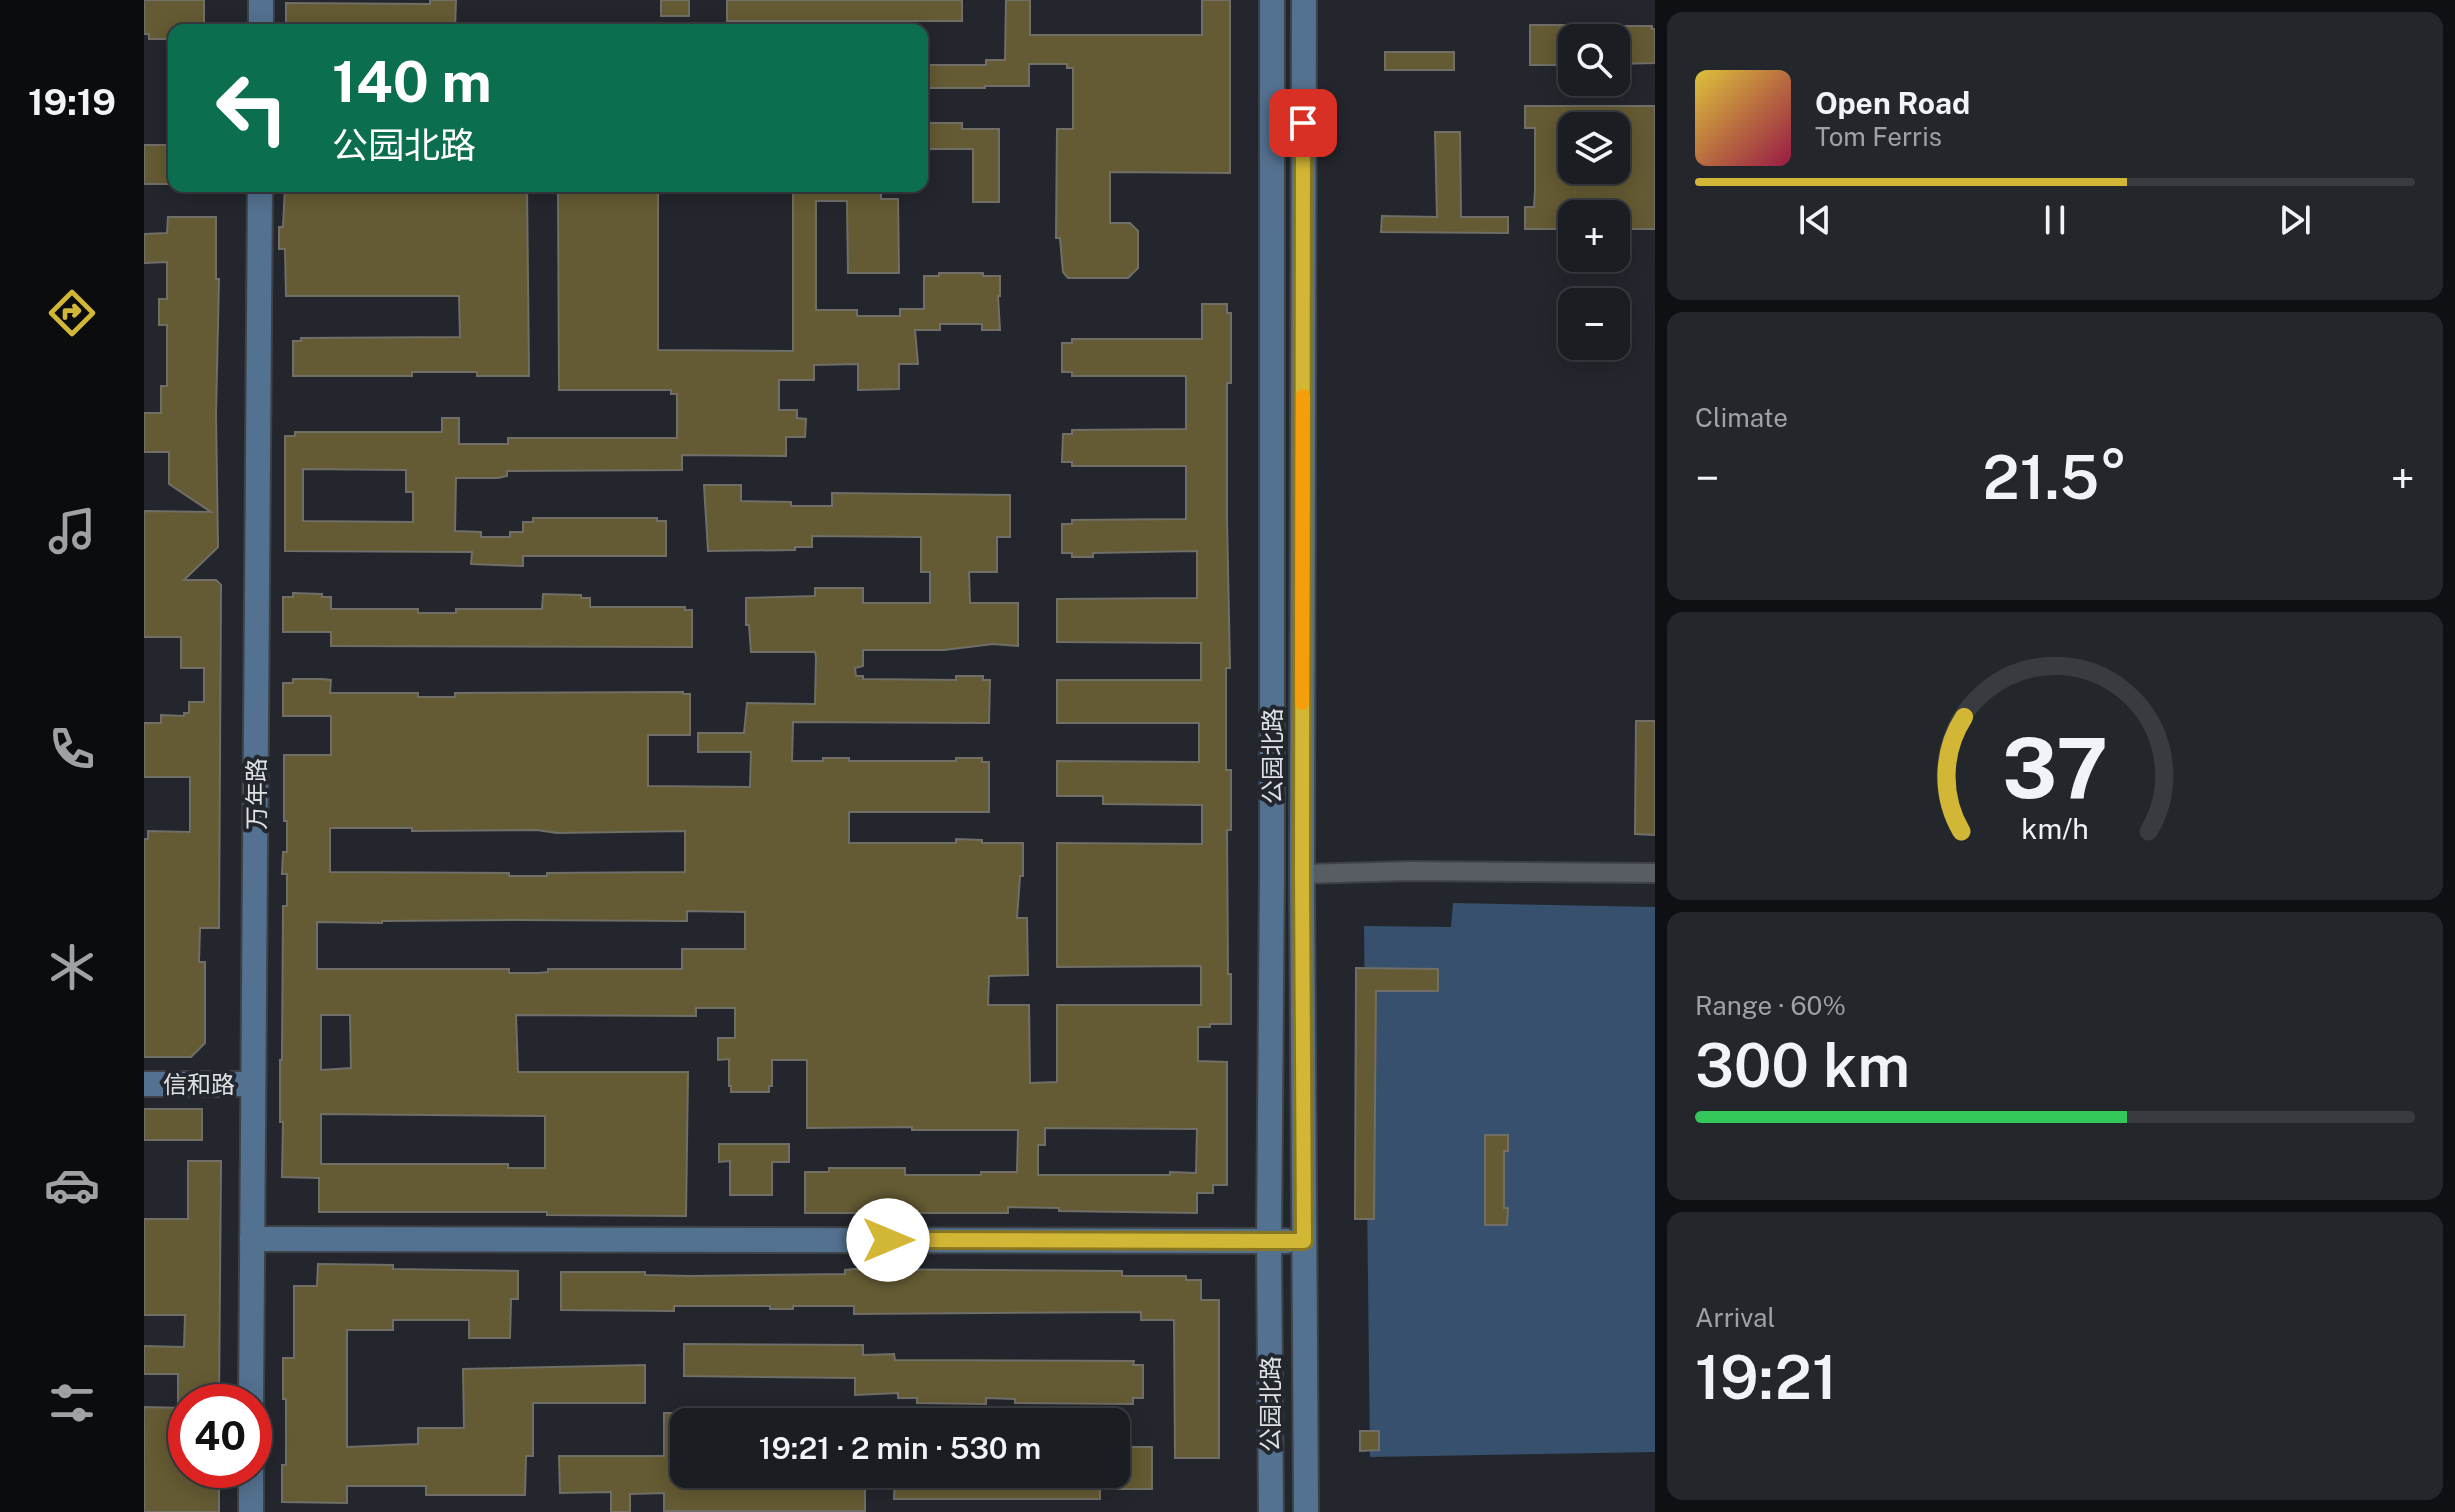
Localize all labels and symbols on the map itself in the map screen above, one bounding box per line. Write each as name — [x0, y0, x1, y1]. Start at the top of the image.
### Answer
pin — [1269, 89, 1337, 157]
street label: 公园北路 — [1258, 708, 1286, 804]
street label: 万年路 — [242, 758, 270, 830]
street label: 信和路 — [163, 1070, 235, 1098]
position arrow — [846, 1198, 930, 1282]
street label: 公园北路 — [1256, 1356, 1284, 1452]
speed limit sign: 40 — [168, 1384, 272, 1488]

